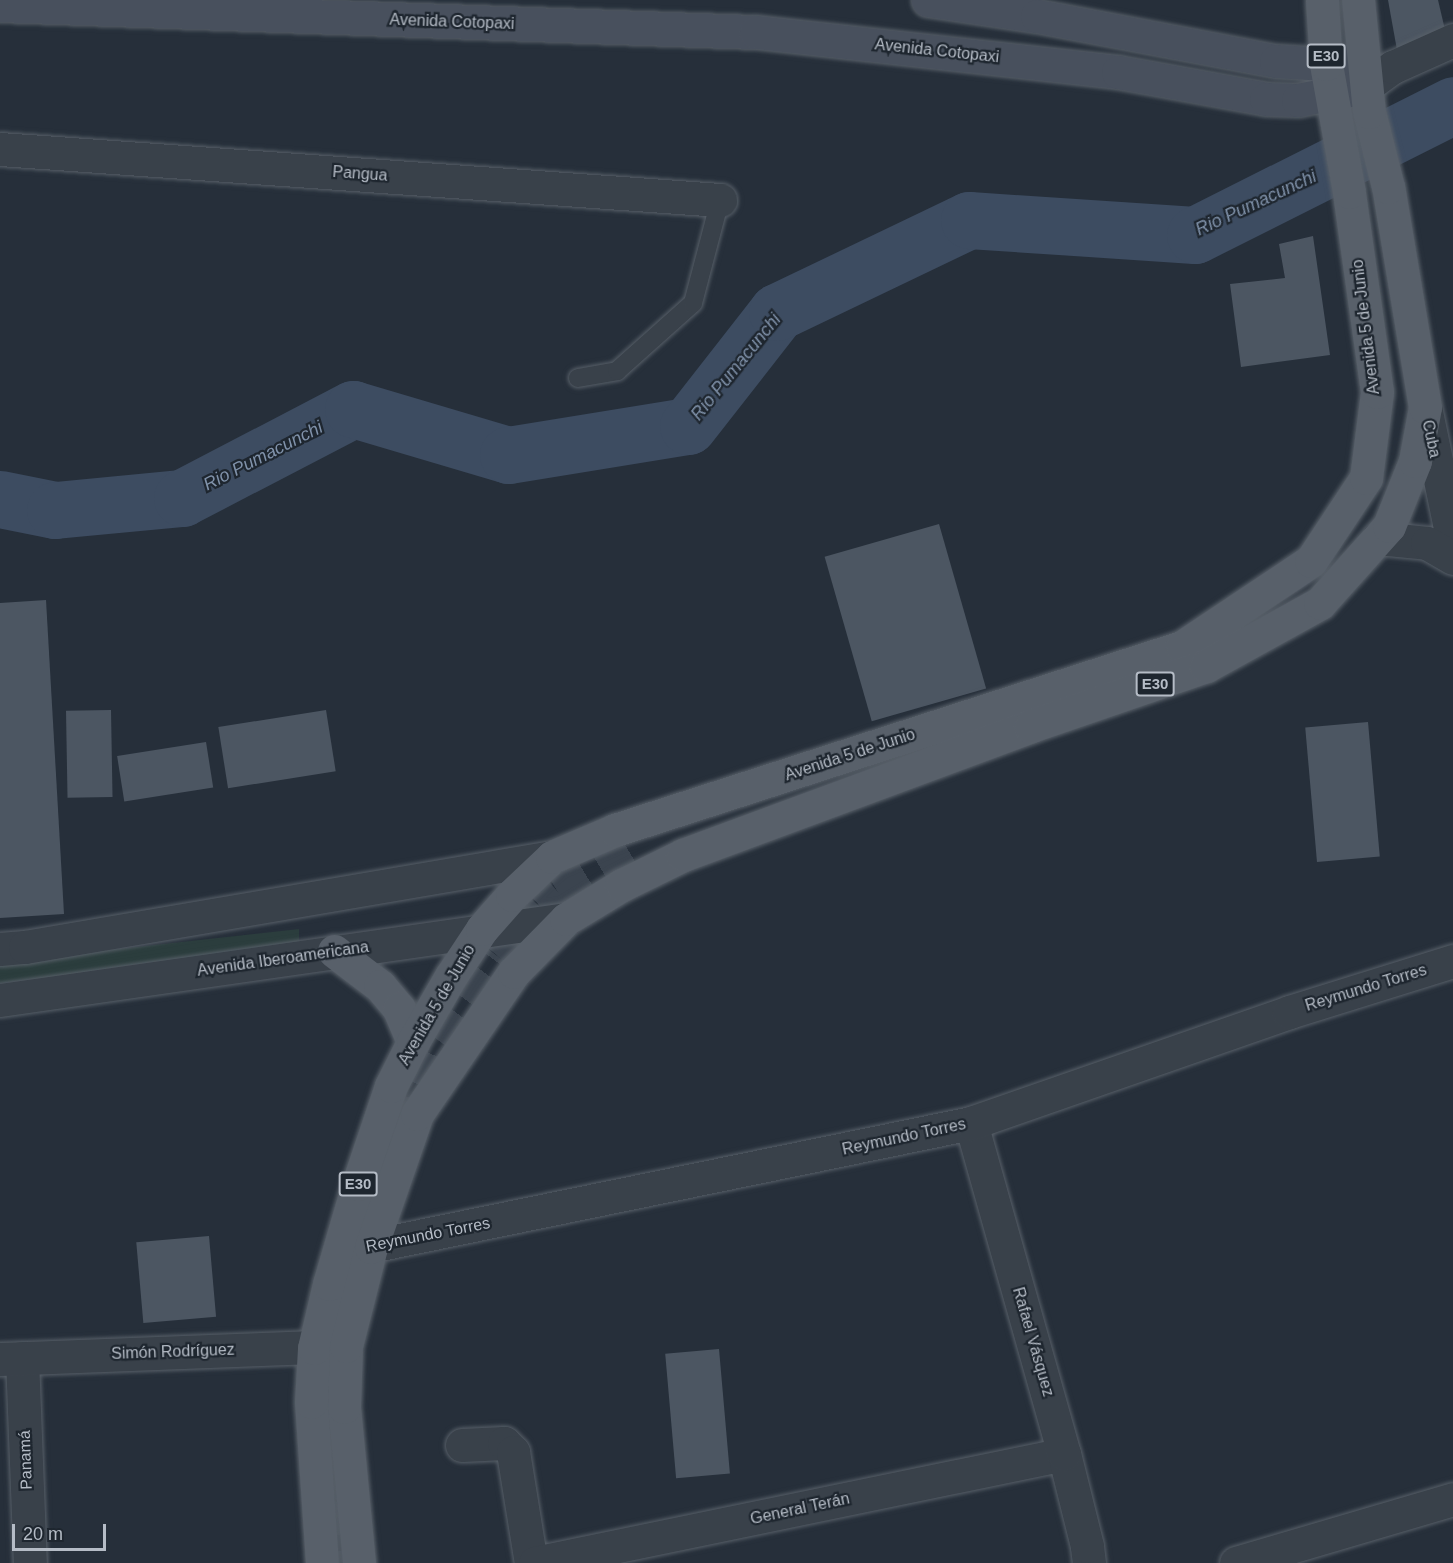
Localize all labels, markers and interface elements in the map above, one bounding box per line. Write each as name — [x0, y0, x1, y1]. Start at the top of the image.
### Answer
street label: Avenida Cotopaxi — [389, 10, 515, 34]
street label: Avenida Cotopaxi — [874, 35, 1000, 67]
road number: E30 — [1306, 44, 1346, 68]
street label: Pangua — [332, 162, 388, 186]
water label: Rio Pumacunchi — [1192, 166, 1320, 240]
street label: Avenida 5 de Junio — [1348, 258, 1384, 396]
water label: Rio Pumacunchi — [686, 309, 786, 425]
water label: Rio Pumacunchi — [200, 417, 326, 495]
street label: Cuba — [1418, 418, 1444, 460]
road number: E30 — [1136, 672, 1174, 696]
street label: Avenida 5 de Junio — [782, 725, 918, 785]
street label: Avenida Iberoamericana — [196, 937, 370, 981]
street label: Avenida 5 de Junio — [395, 941, 479, 1069]
street label: Reymundo Torres — [1303, 960, 1429, 1016]
street label: Reymundo Torres — [840, 1114, 968, 1160]
road number: E30 — [338, 1172, 378, 1196]
street label: Reymundo Torres — [364, 1214, 492, 1256]
street label: Rafael Vásquez — [1008, 1285, 1058, 1399]
street label: Simón Rodríguez — [111, 1340, 235, 1364]
street label: Panamá — [15, 1430, 37, 1490]
street label: General Terán — [748, 1489, 852, 1529]
scale bar — [15, 1512, 110, 1550]
text: 20 m — [23, 1524, 63, 1544]

